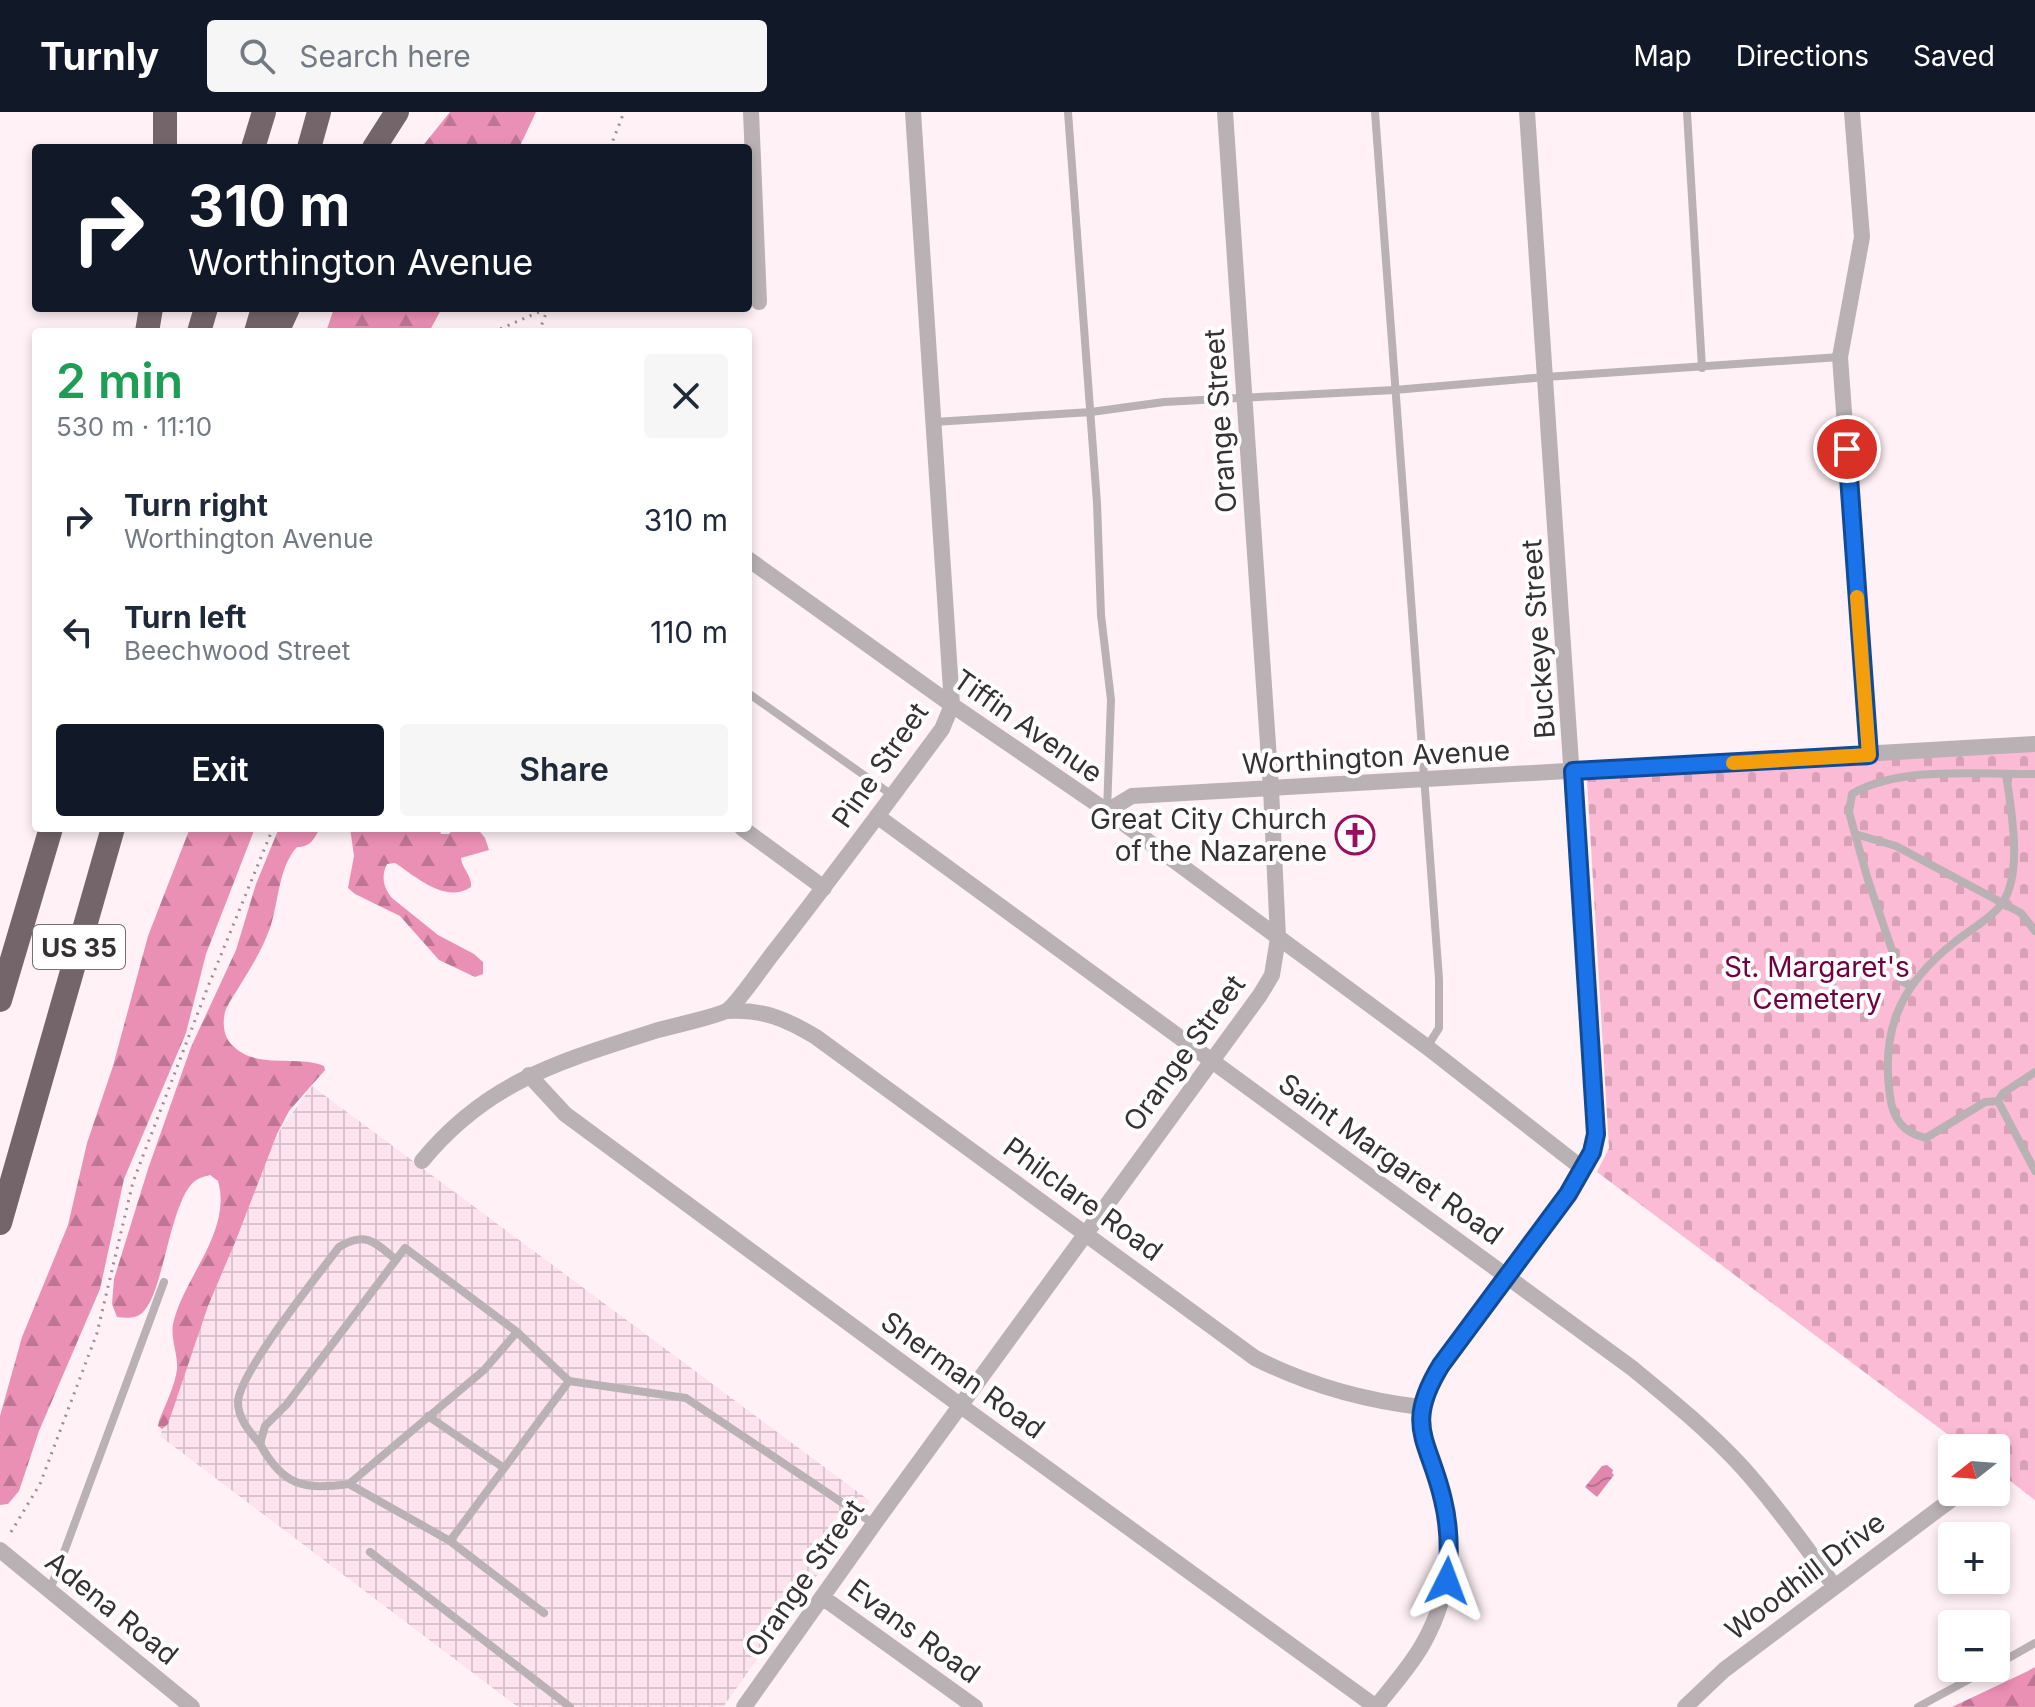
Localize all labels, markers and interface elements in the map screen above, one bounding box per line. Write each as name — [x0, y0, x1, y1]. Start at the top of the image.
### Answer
search box — [207, 20, 767, 92]
text: Turnly — [40, 33, 159, 79]
icon: search — [235, 34, 279, 78]
text: Search here — [299, 38, 471, 74]
text: Map — [1633, 39, 1692, 73]
text: Directions — [1736, 39, 1869, 73]
text: Saved — [1913, 39, 1995, 73]
text: 310 m — [188, 172, 350, 240]
icon: right — [56, 176, 160, 280]
text: Worthington Avenue — [188, 240, 533, 284]
street label: Orange Street — [1197, 328, 1243, 514]
text: 2 min — [56, 351, 183, 410]
button: close — [644, 354, 728, 438]
text: 530 m · 11:10 — [56, 411, 212, 442]
pin — [1813, 415, 1881, 483]
icon: arrive — [1825, 427, 1869, 471]
text: Turn right — [124, 487, 268, 523]
icon: right — [56, 498, 100, 542]
text: 310 m — [644, 502, 728, 538]
text: Worthington Avenue — [124, 523, 373, 554]
street label: Buckeye Street — [1514, 538, 1562, 740]
text: Turn left — [124, 599, 246, 635]
icon: left — [56, 610, 100, 654]
text: 110 m — [650, 614, 728, 650]
text: Beechwood Street — [124, 635, 350, 666]
street label: Tiffin Avenue — [947, 662, 1109, 790]
street label: Pine Street — [825, 696, 935, 834]
button: Exit — [56, 724, 384, 816]
button: Share — [400, 724, 728, 816]
street label: Worthington Avenue — [1241, 733, 1511, 781]
place label: Great City Church of the Nazarene — [1090, 802, 1327, 868]
church icon: Great City Church of the Nazarene — [1334, 814, 1376, 856]
road number: US 35 — [33, 925, 125, 969]
park label: St. Margaret's Cemetery — [1724, 950, 1910, 1016]
street label: Orange Street — [1116, 968, 1252, 1138]
street label: Saint Margaret Road — [1272, 1066, 1510, 1252]
street label: Philclare Road — [997, 1130, 1169, 1268]
street label: Sherman Road — [875, 1304, 1051, 1446]
north arrow — [1938, 1434, 2010, 1506]
map controls — [1938, 1434, 2010, 1682]
street label: Orange Street — [737, 1493, 871, 1663]
street label: Woodhill Drive — [1718, 1505, 1892, 1647]
button: + — [1938, 1522, 2010, 1594]
position arrow — [1405, 1539, 1489, 1623]
street label: Adena Road — [39, 1544, 185, 1672]
street label: Evans Road — [841, 1572, 987, 1690]
button: − — [1938, 1610, 2010, 1682]

